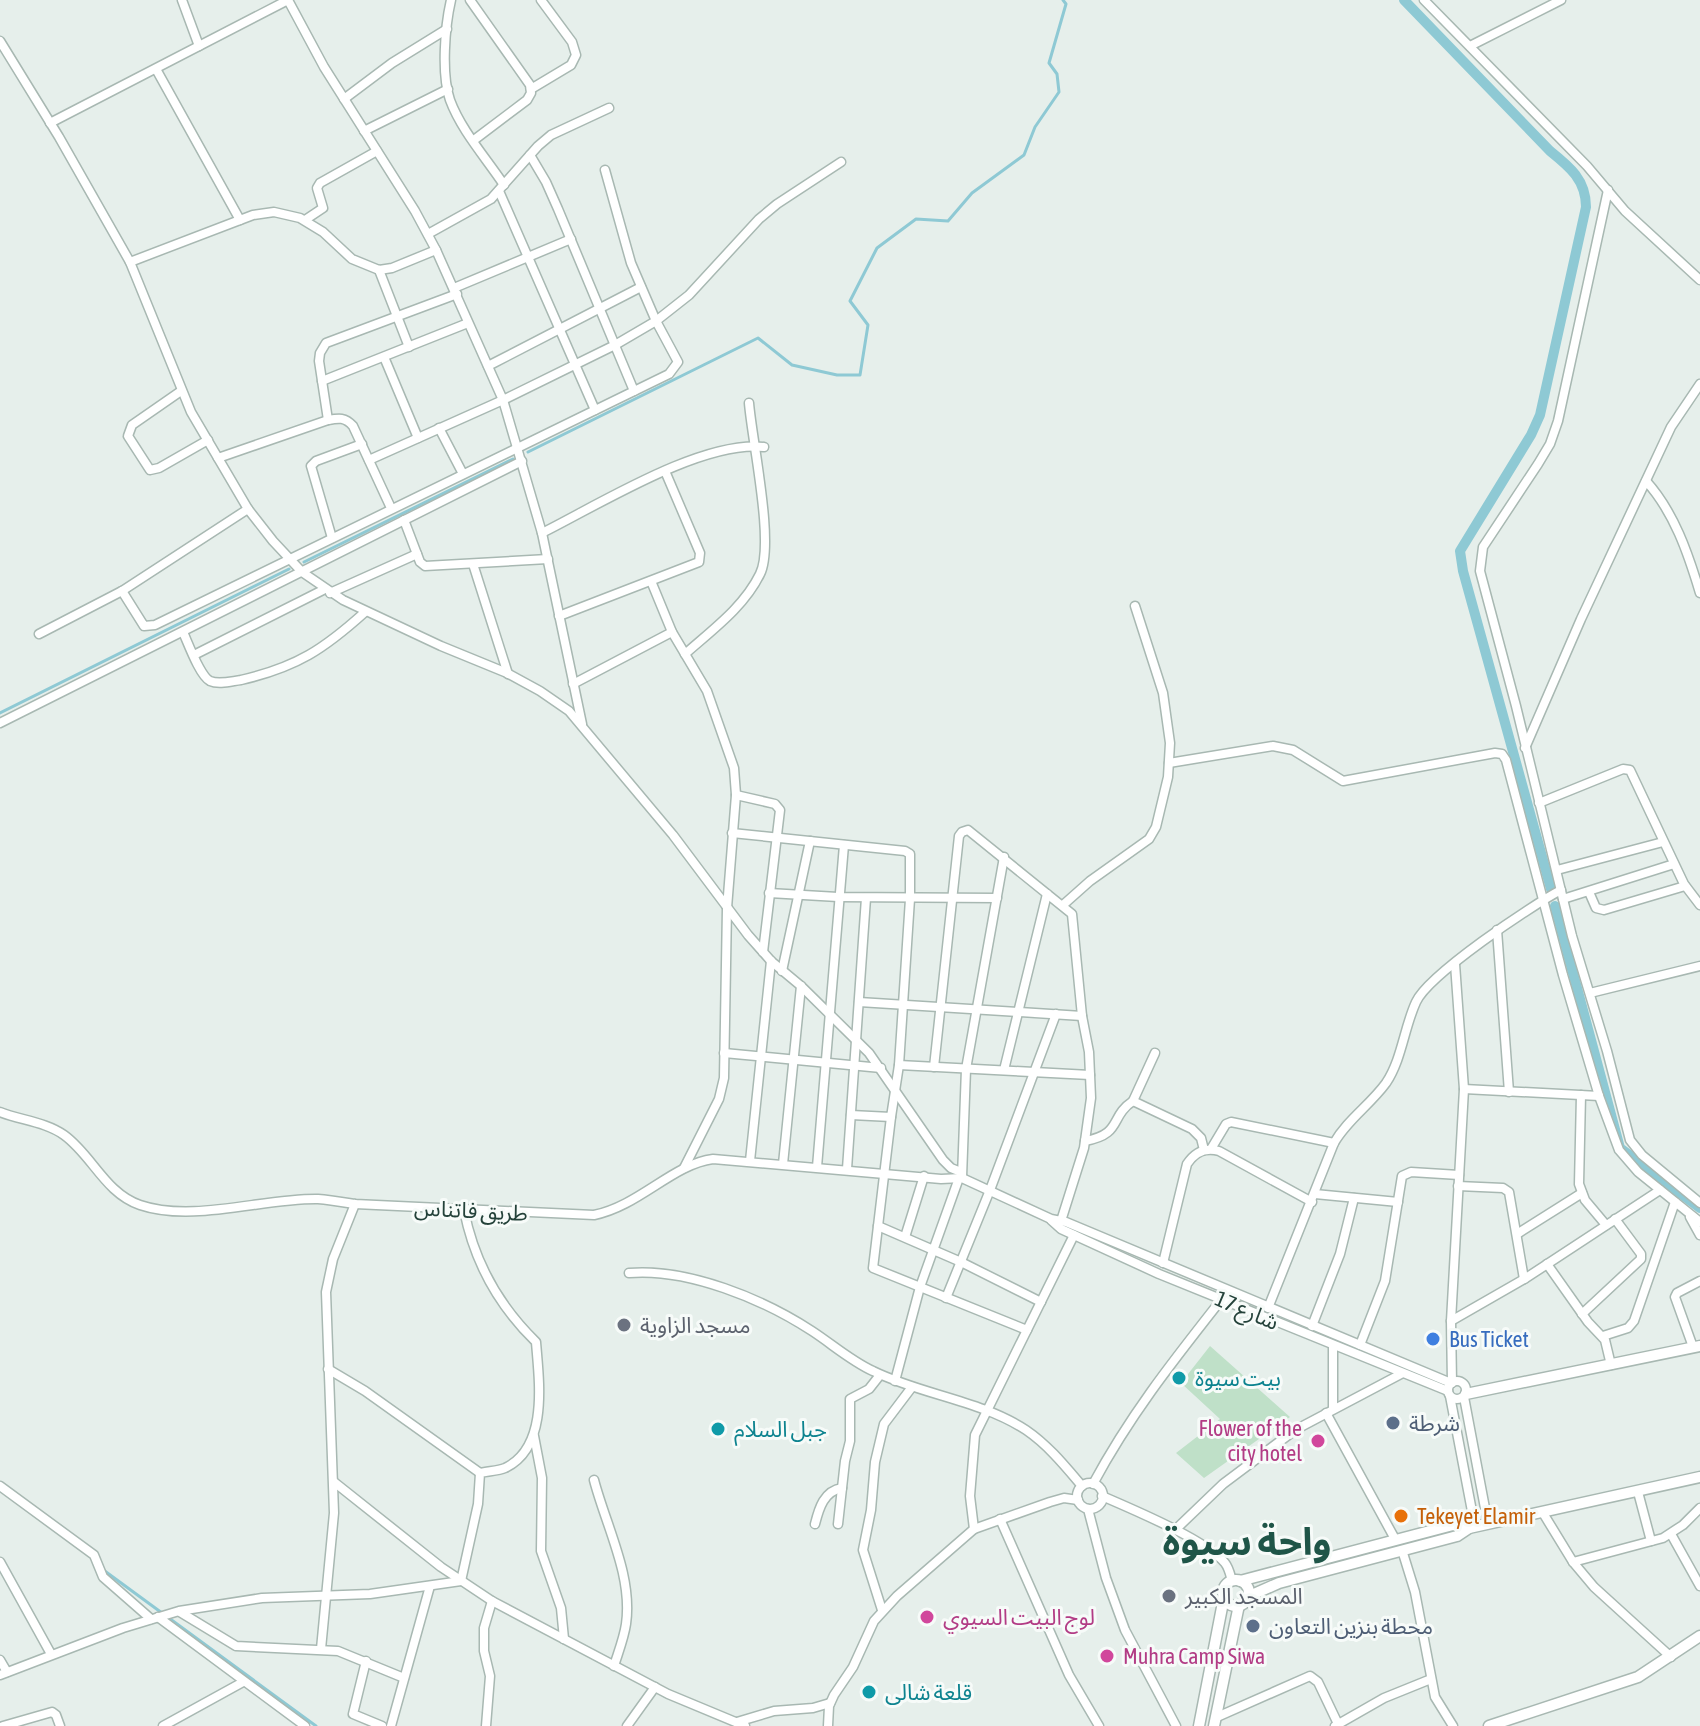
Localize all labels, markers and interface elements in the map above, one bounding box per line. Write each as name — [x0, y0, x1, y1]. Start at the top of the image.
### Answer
street label: طريق فاتناس — [414, 1194, 528, 1227]
street label: شارع 17 — [1210, 1285, 1283, 1339]
place label: مسجد الزاوية — [640, 1312, 750, 1338]
marker: مسجد الزاوية — [615, 1316, 633, 1334]
place label: Bus Ticket — [1449, 1326, 1529, 1352]
marker: Bus Ticket — [1424, 1330, 1442, 1348]
place label: بيت سيوة — [1195, 1365, 1281, 1391]
marker: بيت سيوة — [1170, 1369, 1188, 1387]
place label: شرطة — [1409, 1410, 1460, 1436]
marker: شرطة — [1384, 1414, 1402, 1432]
place label: Flower of the city hotel — [1199, 1415, 1302, 1466]
place label: جبل السلام — [734, 1416, 827, 1446]
marker: جبل السلام — [709, 1420, 727, 1438]
marker: Flower of the city hotel — [1309, 1432, 1327, 1450]
place label: Tekeyet Elamir — [1417, 1503, 1536, 1529]
marker: Tekeyet Elamir — [1392, 1507, 1410, 1525]
district label: واحة سيوة — [1163, 1520, 1332, 1564]
place label: المسجد الكبير — [1184, 1583, 1303, 1609]
marker: المسجد الكبير — [1160, 1587, 1178, 1605]
place label: لوج البيت السيوي — [943, 1604, 1095, 1634]
marker: لوج البيت السيوي — [918, 1608, 936, 1626]
place label: محطة بنزين التعاون — [1269, 1613, 1433, 1639]
marker: محطة بنزين التعاون — [1244, 1617, 1262, 1635]
place label: Muhra Camp Siwa — [1123, 1643, 1265, 1669]
marker: Muhra Camp Siwa — [1098, 1647, 1116, 1665]
place label: قلعة شالى — [885, 1679, 972, 1705]
marker: قلعة شالى — [860, 1683, 878, 1701]

